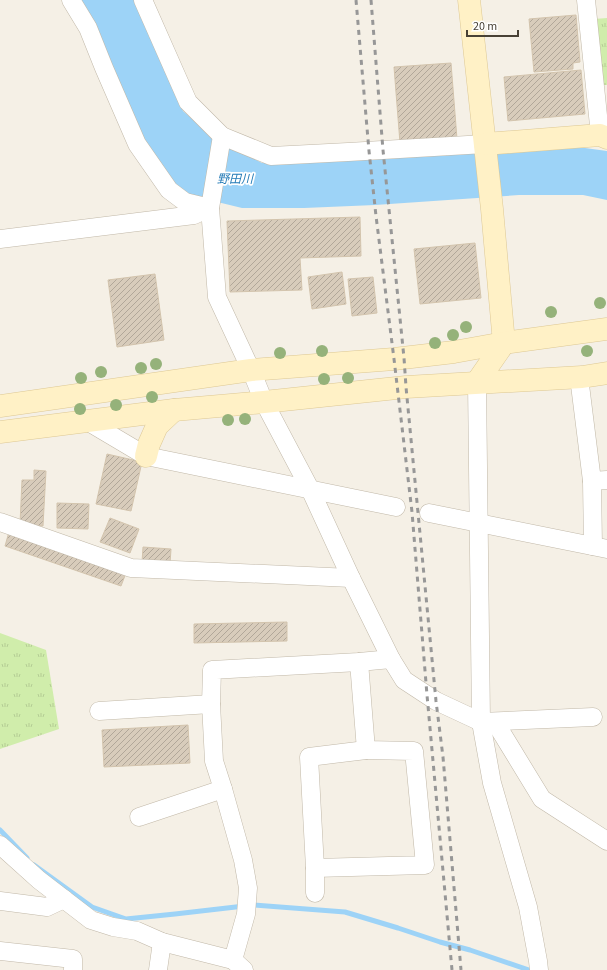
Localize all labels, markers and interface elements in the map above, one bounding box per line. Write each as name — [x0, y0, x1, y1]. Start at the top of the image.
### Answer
scale bar — [467, 12, 518, 38]
text: 20 m — [473, 18, 497, 35]
water label: 野田川 — [217, 171, 255, 188]

